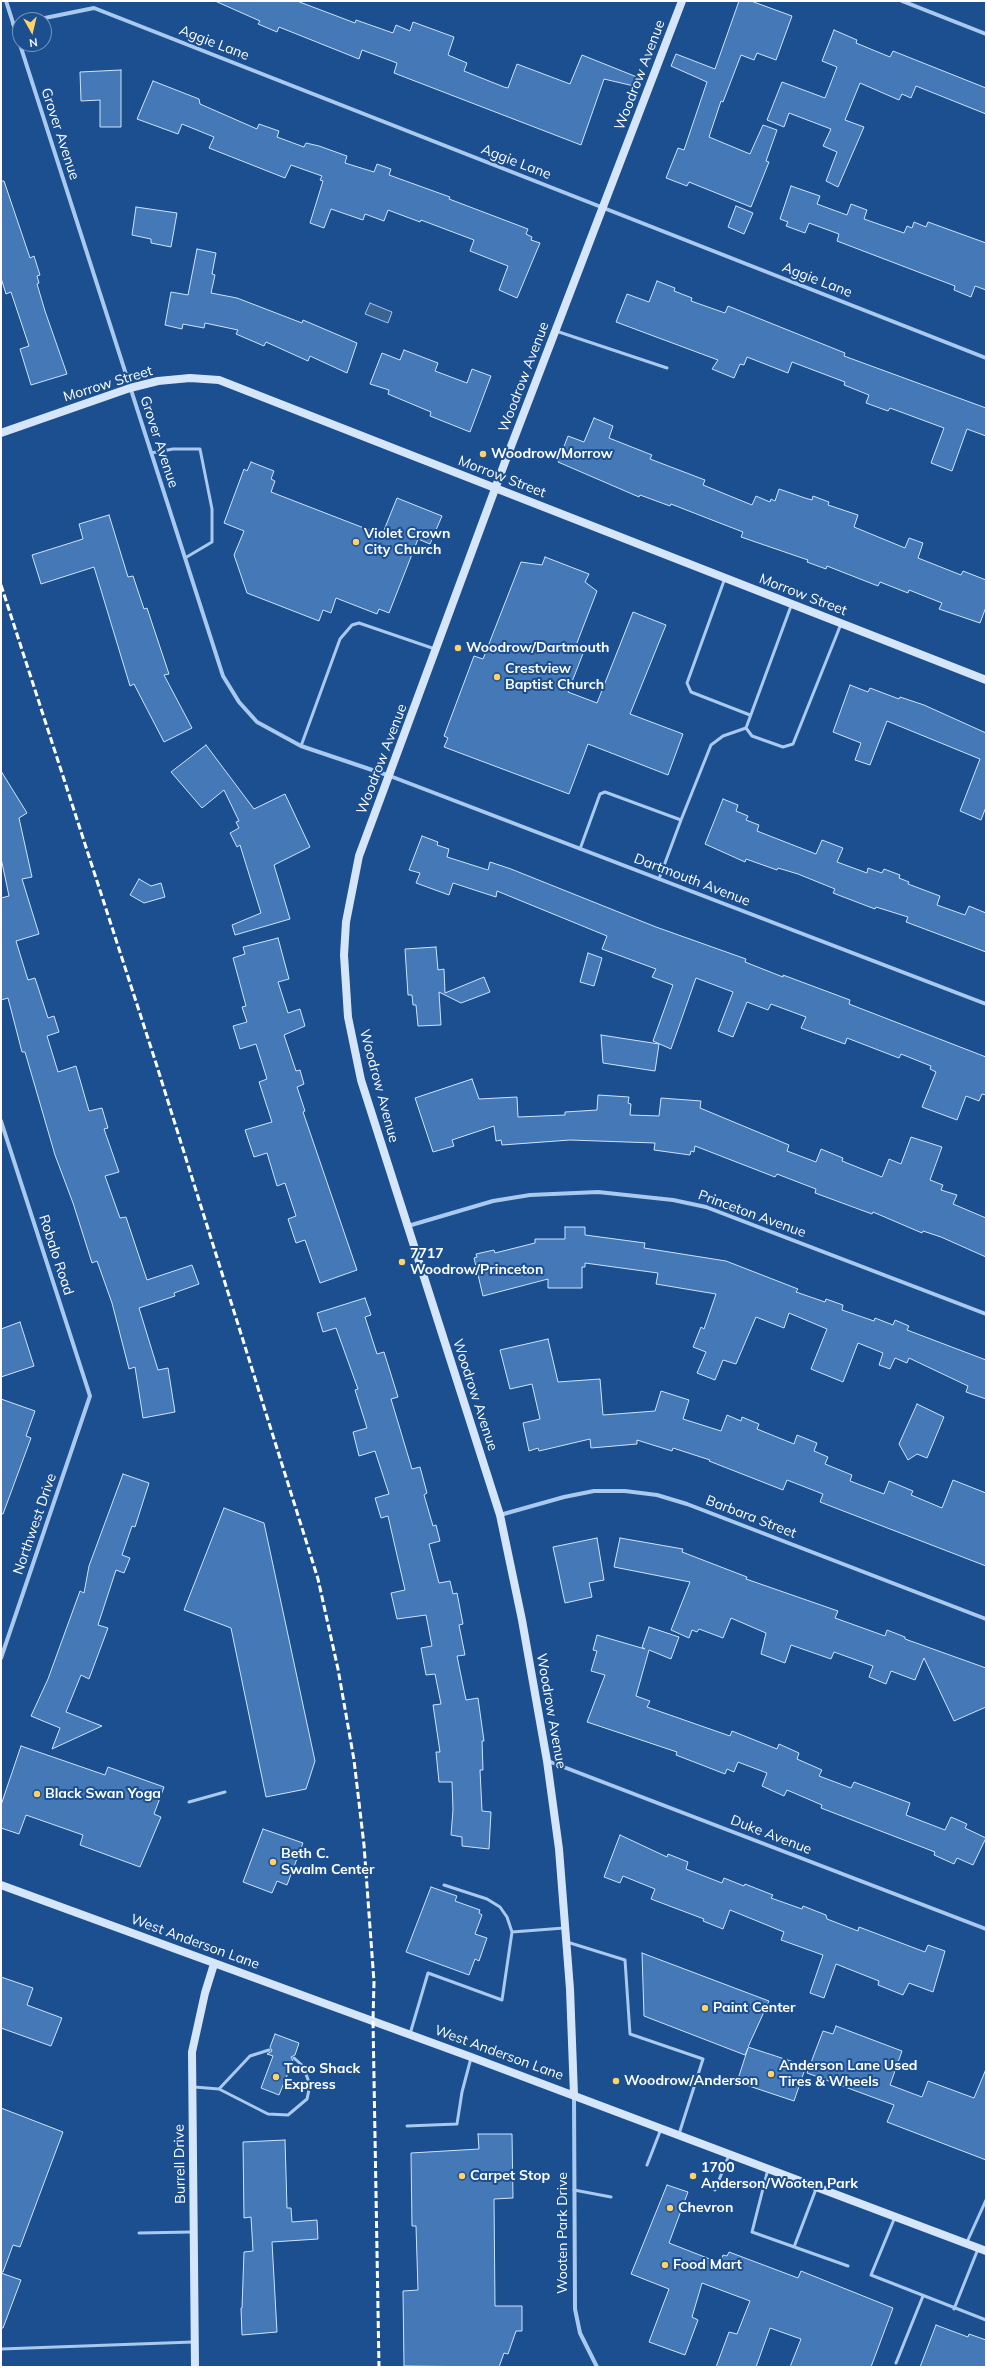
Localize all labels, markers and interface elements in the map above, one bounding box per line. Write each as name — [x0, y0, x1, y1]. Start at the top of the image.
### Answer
north arrow — [12, 12, 52, 52]
street label: Woodrow Avenue — [611, 18, 669, 132]
street label: Aggie Lane — [177, 22, 251, 64]
text: N — [28, 35, 39, 50]
street label: Grover Avenue — [37, 86, 83, 182]
street label: Aggie Lane — [479, 141, 553, 183]
street label: Aggie Lane — [780, 259, 854, 301]
street label: Woodrow Avenue — [495, 320, 553, 434]
street label: Morrow Street — [61, 362, 155, 406]
street label: Grover Avenue — [136, 394, 182, 490]
place label: Woodrow/Morrow — [491, 446, 613, 462]
marker: Woodrow/Morrow — [478, 449, 488, 459]
street label: Morrow Street — [456, 453, 548, 501]
place label: Violet Crown City Church — [364, 526, 450, 558]
marker: Violet Crown City Church — [351, 537, 361, 547]
street label: Morrow Street — [757, 571, 849, 619]
place label: Woodrow/Dartmouth — [466, 640, 610, 656]
marker: Woodrow/Dartmouth — [453, 643, 463, 653]
place label: Crestview Baptist Church — [505, 661, 604, 694]
marker: Crestview Baptist Church — [492, 672, 502, 682]
street label: Woodrow Avenue — [353, 702, 411, 816]
street label: Dartmouth Avenue — [632, 850, 752, 910]
street label: Woodrow Avenue — [356, 1028, 402, 1144]
street label: Princeton Avenue — [696, 1187, 808, 1241]
street label: Robalo Road — [35, 1213, 77, 1297]
place label: 7717 Woodrow/Princeton — [410, 1246, 543, 1278]
marker: 7717 Woodrow/Princeton — [397, 1257, 407, 1267]
street label: Woodrow Avenue — [449, 1337, 501, 1453]
street label: Northwest Drive — [10, 1471, 60, 1577]
street label: Barbara Street — [703, 1492, 799, 1542]
street label: Woodrow Avenue — [533, 1652, 569, 1770]
place label: Black Swan Yoga — [45, 1786, 161, 1802]
marker: Black Swan Yoga — [32, 1789, 42, 1799]
street label: Duke Avenue — [728, 1812, 814, 1858]
place label: Beth C. Swalm Center — [281, 1846, 375, 1878]
marker: Beth C. Swalm Center — [268, 1857, 278, 1867]
street label: West Anderson Lane — [128, 1911, 262, 1973]
place label: Paint Center — [713, 2000, 796, 2016]
marker: Paint Center — [700, 2003, 710, 2013]
street label: West Anderson Lane — [432, 2022, 566, 2084]
place label: Anderson Lane Used Tires & Wheels — [779, 2058, 918, 2090]
place label: Taco Shack Express — [284, 2061, 360, 2094]
marker: Anderson Lane Used Tires & Wheels — [766, 2069, 776, 2079]
marker: Taco Shack Express — [271, 2072, 281, 2082]
place label: Woodrow/Anderson — [624, 2073, 758, 2089]
marker: Woodrow/Anderson — [611, 2076, 621, 2086]
street label: Burrell Drive — [171, 2124, 189, 2204]
place label: 1700 Anderson/Wooten Park — [701, 2160, 858, 2192]
place label: Carpet Stop — [470, 2168, 550, 2184]
marker: Carpet Stop — [457, 2171, 467, 2181]
marker: 1700 Anderson/Wooten Park — [688, 2171, 698, 2181]
street label: Wooten Park Drive — [555, 2172, 571, 2294]
place label: Chevron — [678, 2200, 733, 2216]
marker: Chevron — [665, 2203, 675, 2213]
place label: Food Mart — [673, 2257, 742, 2273]
marker: Food Mart — [660, 2260, 670, 2270]

